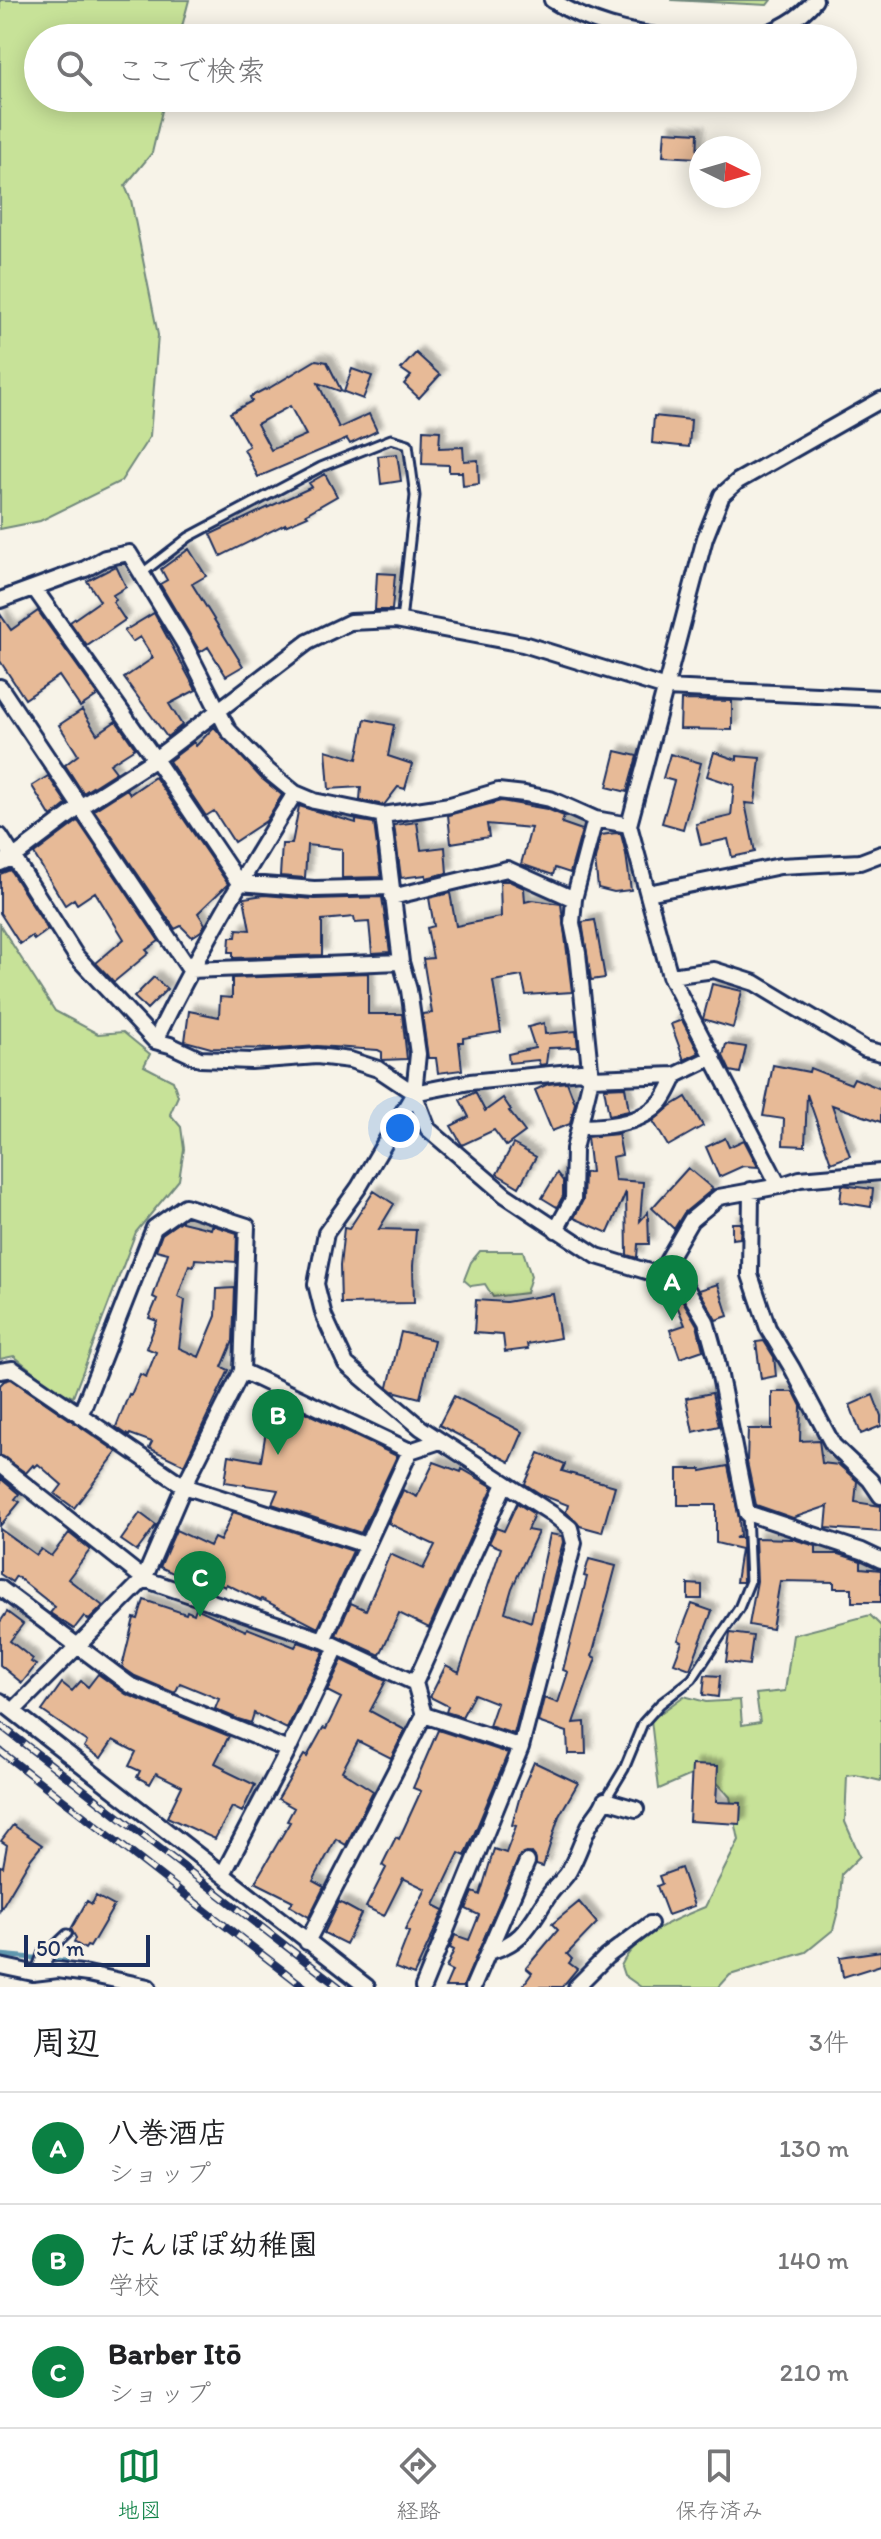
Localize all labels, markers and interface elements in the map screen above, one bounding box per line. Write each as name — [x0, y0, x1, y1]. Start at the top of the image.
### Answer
search box — [24, 24, 857, 112]
icon: search — [52, 46, 96, 90]
text: ここで検索 — [116, 52, 266, 89]
north arrow — [689, 136, 761, 208]
your location — [380, 1108, 420, 1148]
pin: A — [646, 1255, 698, 1321]
pin: B — [252, 1389, 304, 1455]
pin: C — [174, 1551, 226, 1617]
scale bar — [24, 1931, 150, 1967]
text: 50 m — [36, 1935, 85, 1962]
text: 周辺 — [32, 2022, 100, 2063]
text: 3件 — [809, 2026, 849, 2058]
text: 八巻酒店 — [108, 2114, 228, 2151]
text: A — [50, 2132, 66, 2164]
text: 130 m — [779, 2132, 849, 2164]
text: ショップ — [108, 2157, 211, 2189]
text: たんぽぽ幼稚園 — [108, 2226, 318, 2263]
text: B — [50, 2244, 66, 2276]
text: 140 m — [778, 2244, 849, 2276]
text: 学校 — [108, 2269, 160, 2301]
text: Barber Itō — [108, 2335, 241, 2372]
text: C — [50, 2356, 66, 2388]
text: 210 m — [780, 2356, 849, 2388]
text: ショップ — [108, 2377, 211, 2409]
tab: 地図 — [117, 2444, 162, 2524]
tab: 経路 — [396, 2444, 441, 2524]
tab: 保存済み — [675, 2444, 764, 2524]

